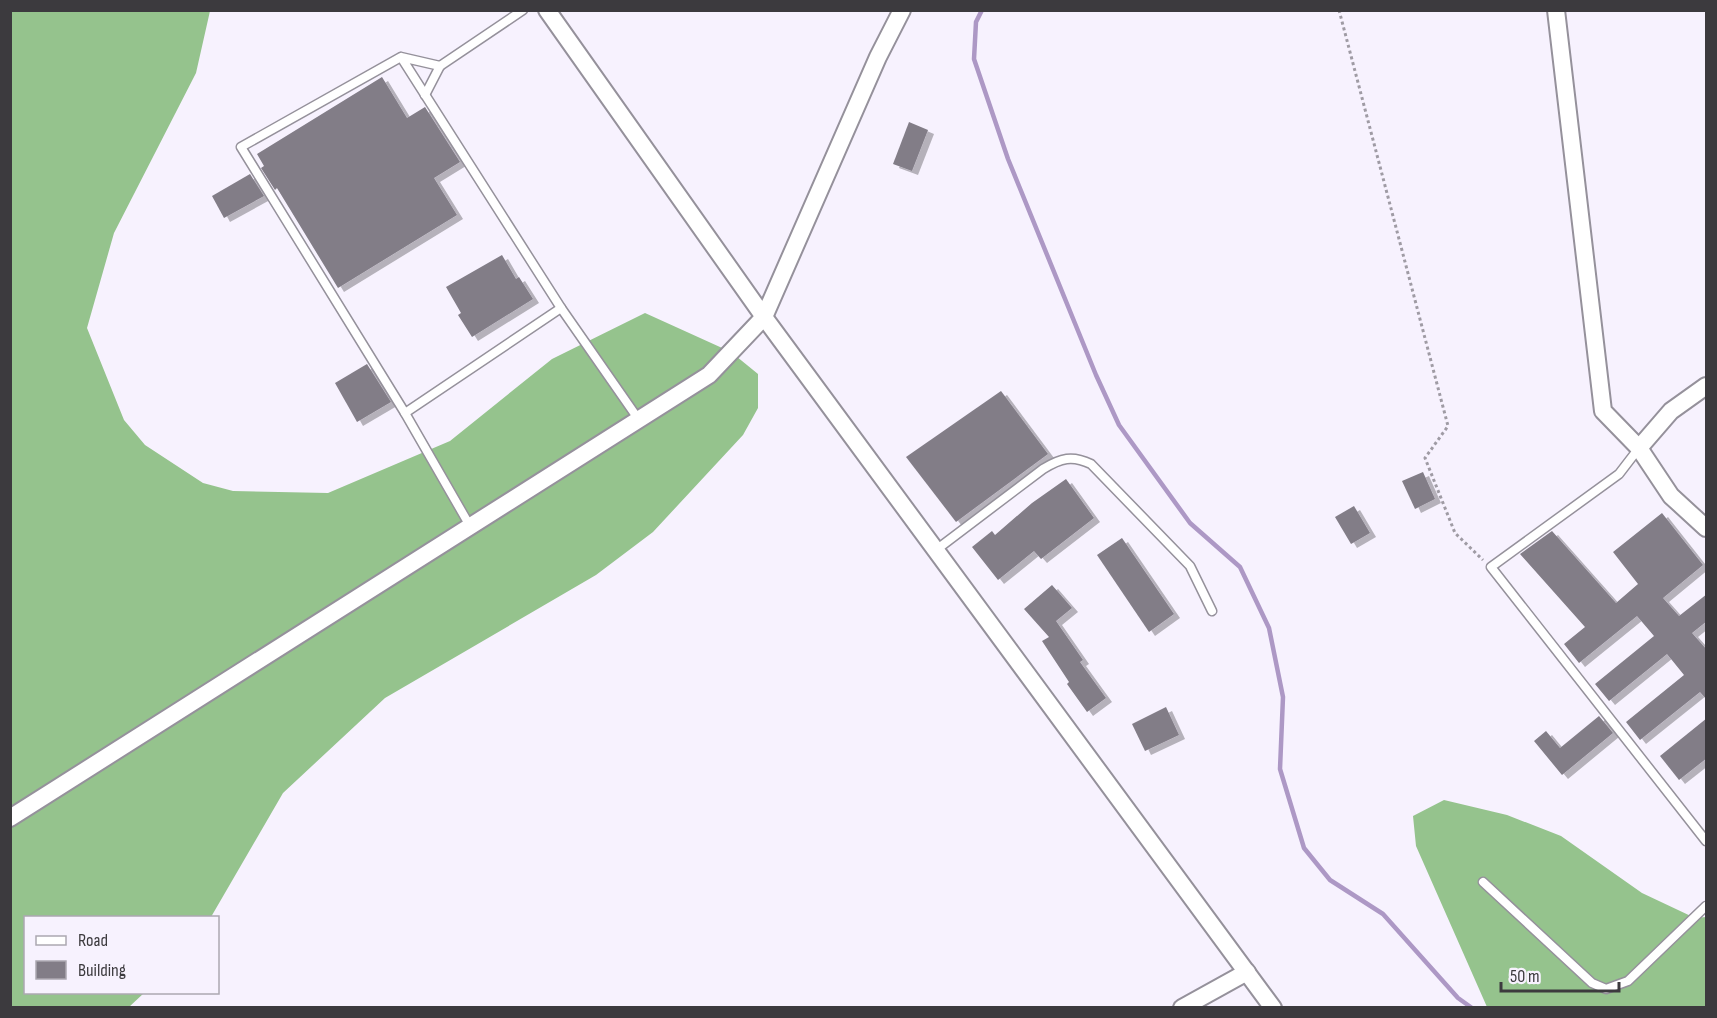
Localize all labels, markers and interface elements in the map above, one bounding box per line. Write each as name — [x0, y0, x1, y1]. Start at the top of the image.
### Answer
legend — [24, 916, 219, 994]
text: Road — [78, 930, 108, 951]
scale bar — [1501, 955, 1620, 993]
text: Building — [78, 960, 126, 981]
text: 50 m — [1510, 966, 1540, 987]

